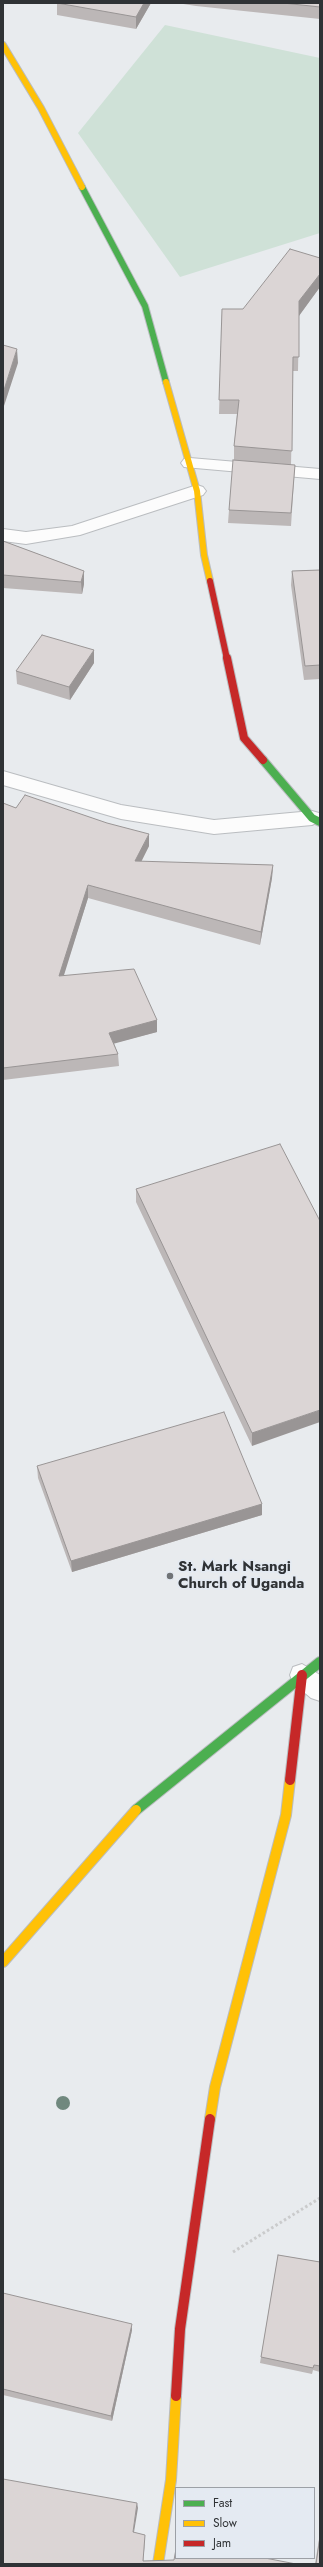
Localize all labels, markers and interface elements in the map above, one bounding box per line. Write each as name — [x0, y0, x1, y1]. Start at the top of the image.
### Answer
place label: St. Mark Nsangi Church of Uganda — [178, 1558, 304, 1593]
marker: St. Mark Nsangi Church of Uganda — [165, 1571, 175, 1581]
legend — [175, 2487, 315, 2559]
text: Fast — [213, 2494, 232, 2512]
text: Slow — [213, 2514, 237, 2532]
text: Jam — [213, 2534, 231, 2552]

